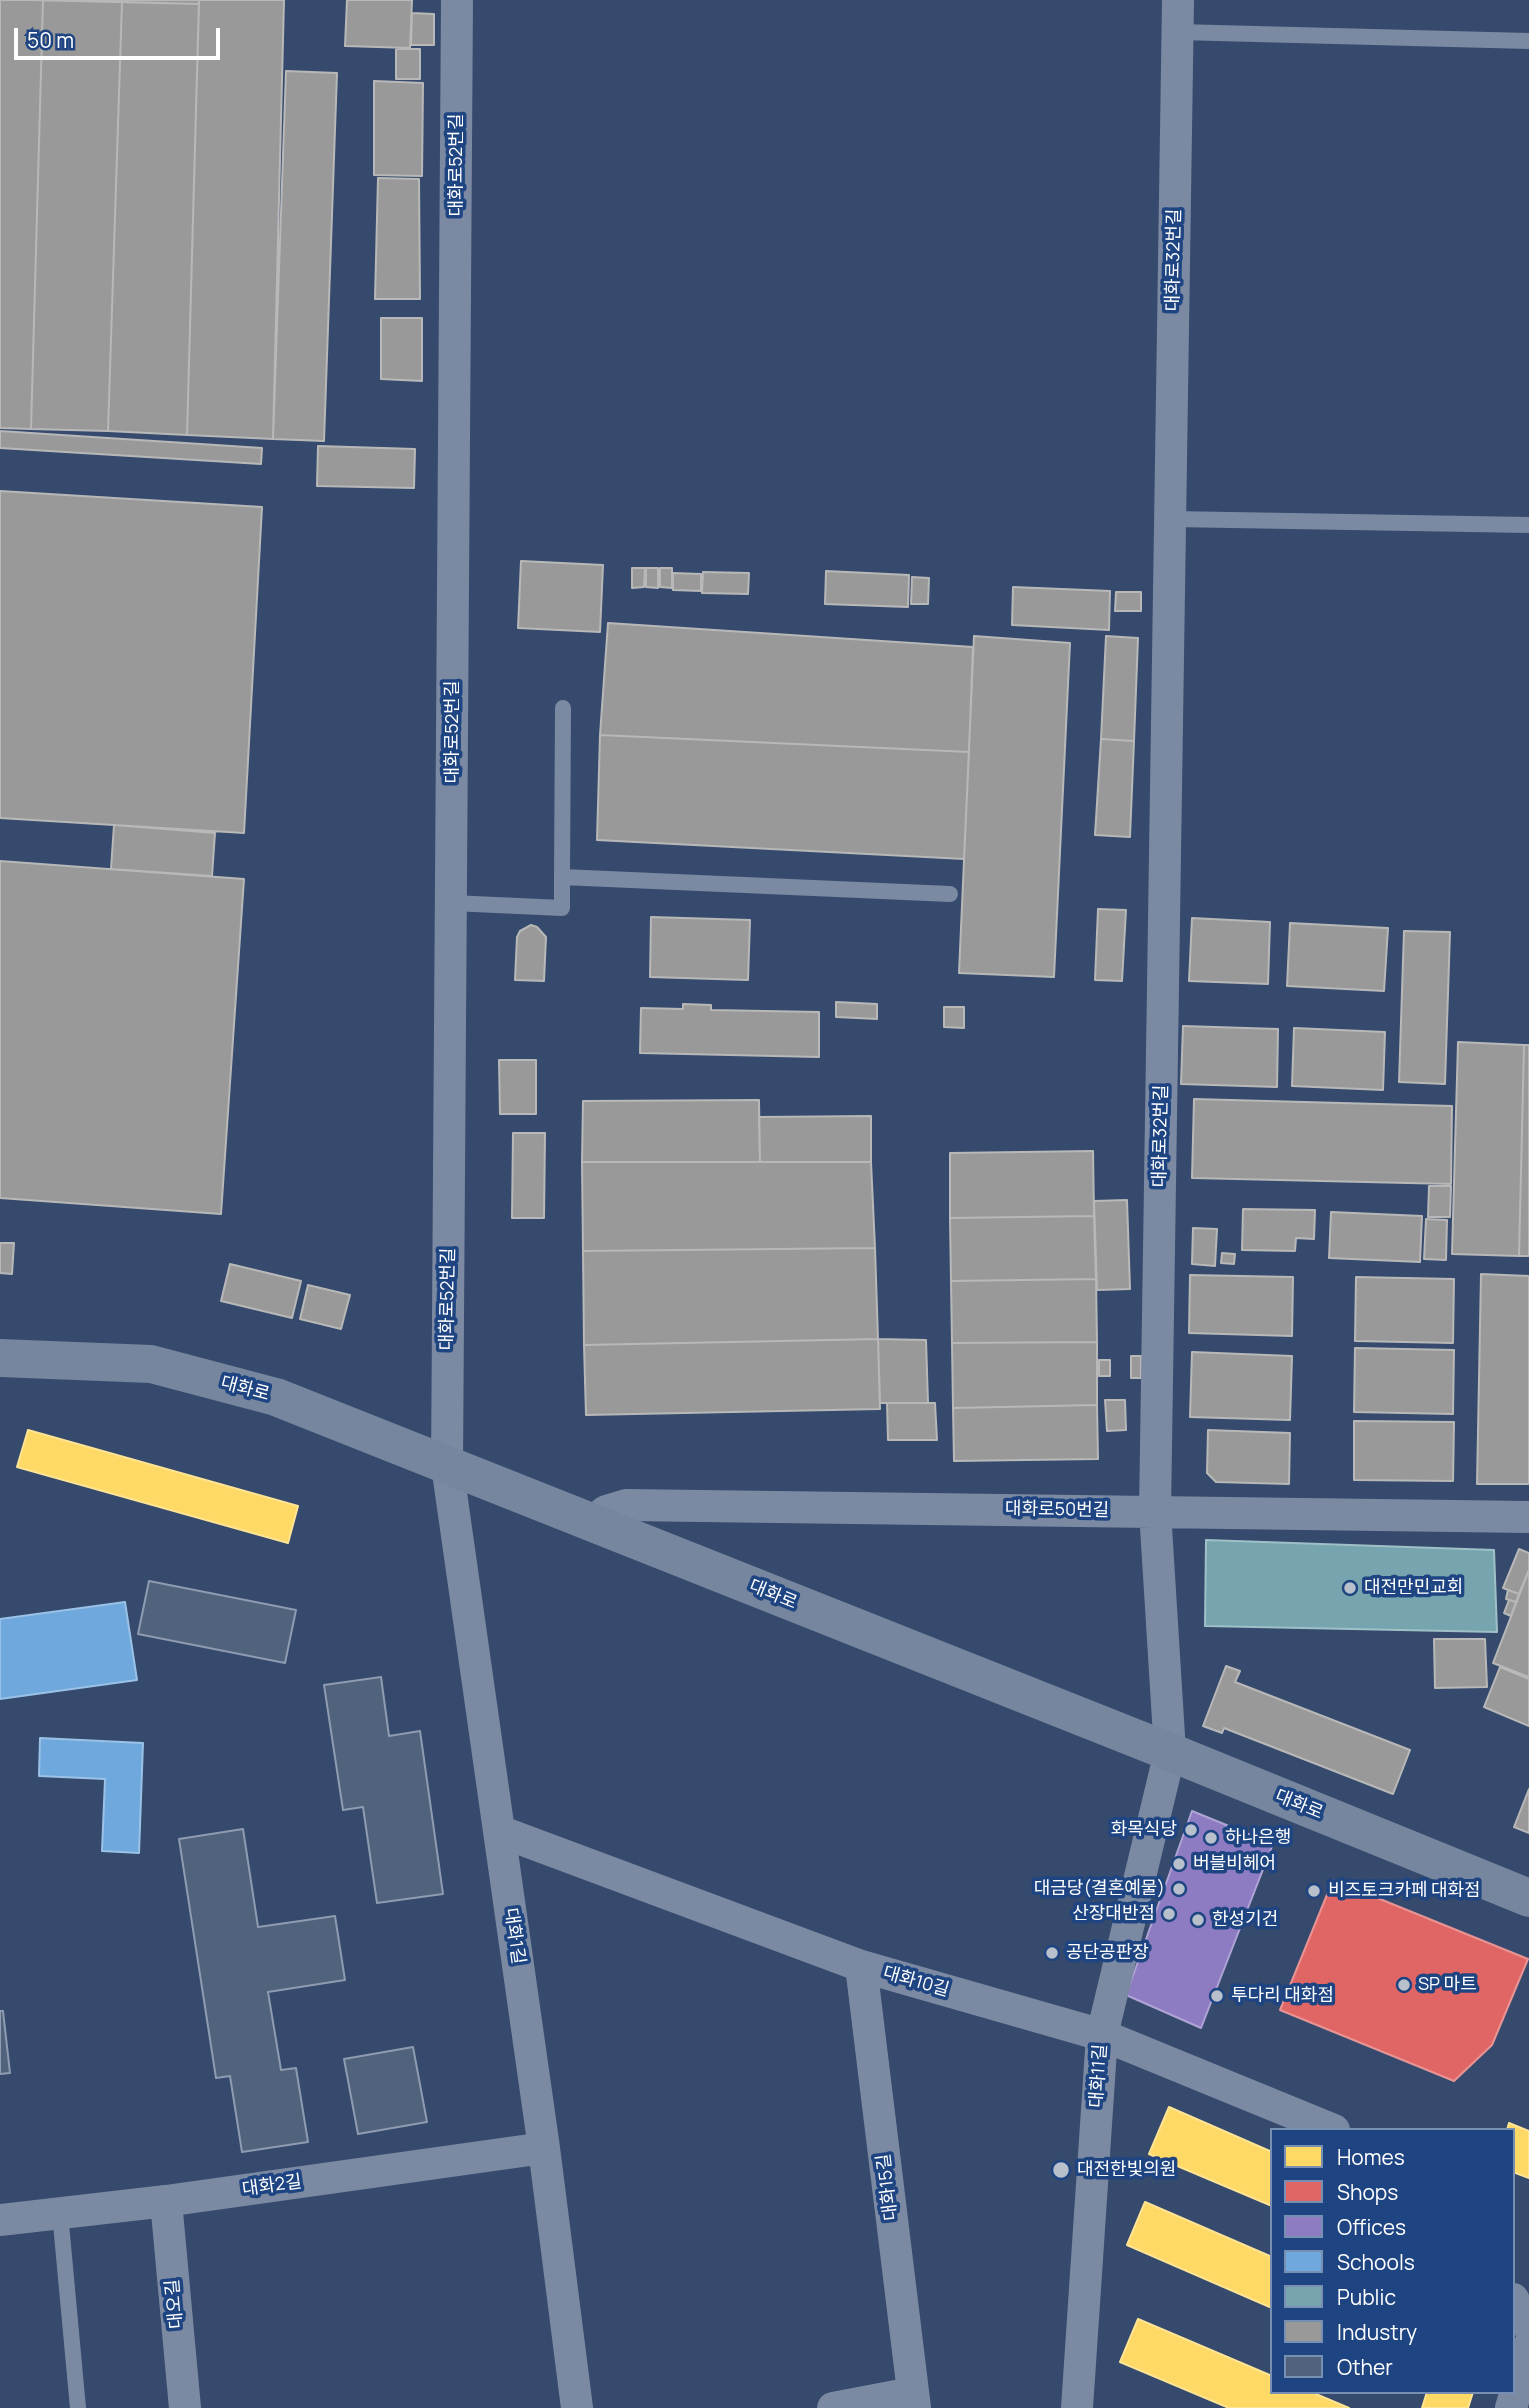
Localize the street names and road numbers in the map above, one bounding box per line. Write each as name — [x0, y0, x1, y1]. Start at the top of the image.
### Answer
street label: 대화로52번길 — [446, 114, 468, 216]
street label: 대화로32번길 — [1162, 208, 1186, 312]
street label: 대화로52번길 — [442, 681, 464, 783]
street label: 대화로32번길 — [1149, 1084, 1173, 1188]
street label: 대화로52번길 — [436, 1247, 460, 1351]
street label: 대화로 — [218, 1372, 272, 1406]
street label: 대화로50번길 — [1005, 1498, 1109, 1522]
street label: 대화로 — [746, 1576, 800, 1614]
street label: 대화로 — [1272, 1786, 1326, 1824]
street label: 대화1길 — [499, 1906, 529, 1966]
street label: 대화10길 — [880, 1962, 952, 2002]
street label: 대화11길 — [1086, 2043, 1112, 2109]
street label: 대화15길 — [873, 2152, 903, 2222]
street label: 대화2길 — [241, 2171, 303, 2201]
street label: 대오길 — [162, 2278, 188, 2330]

